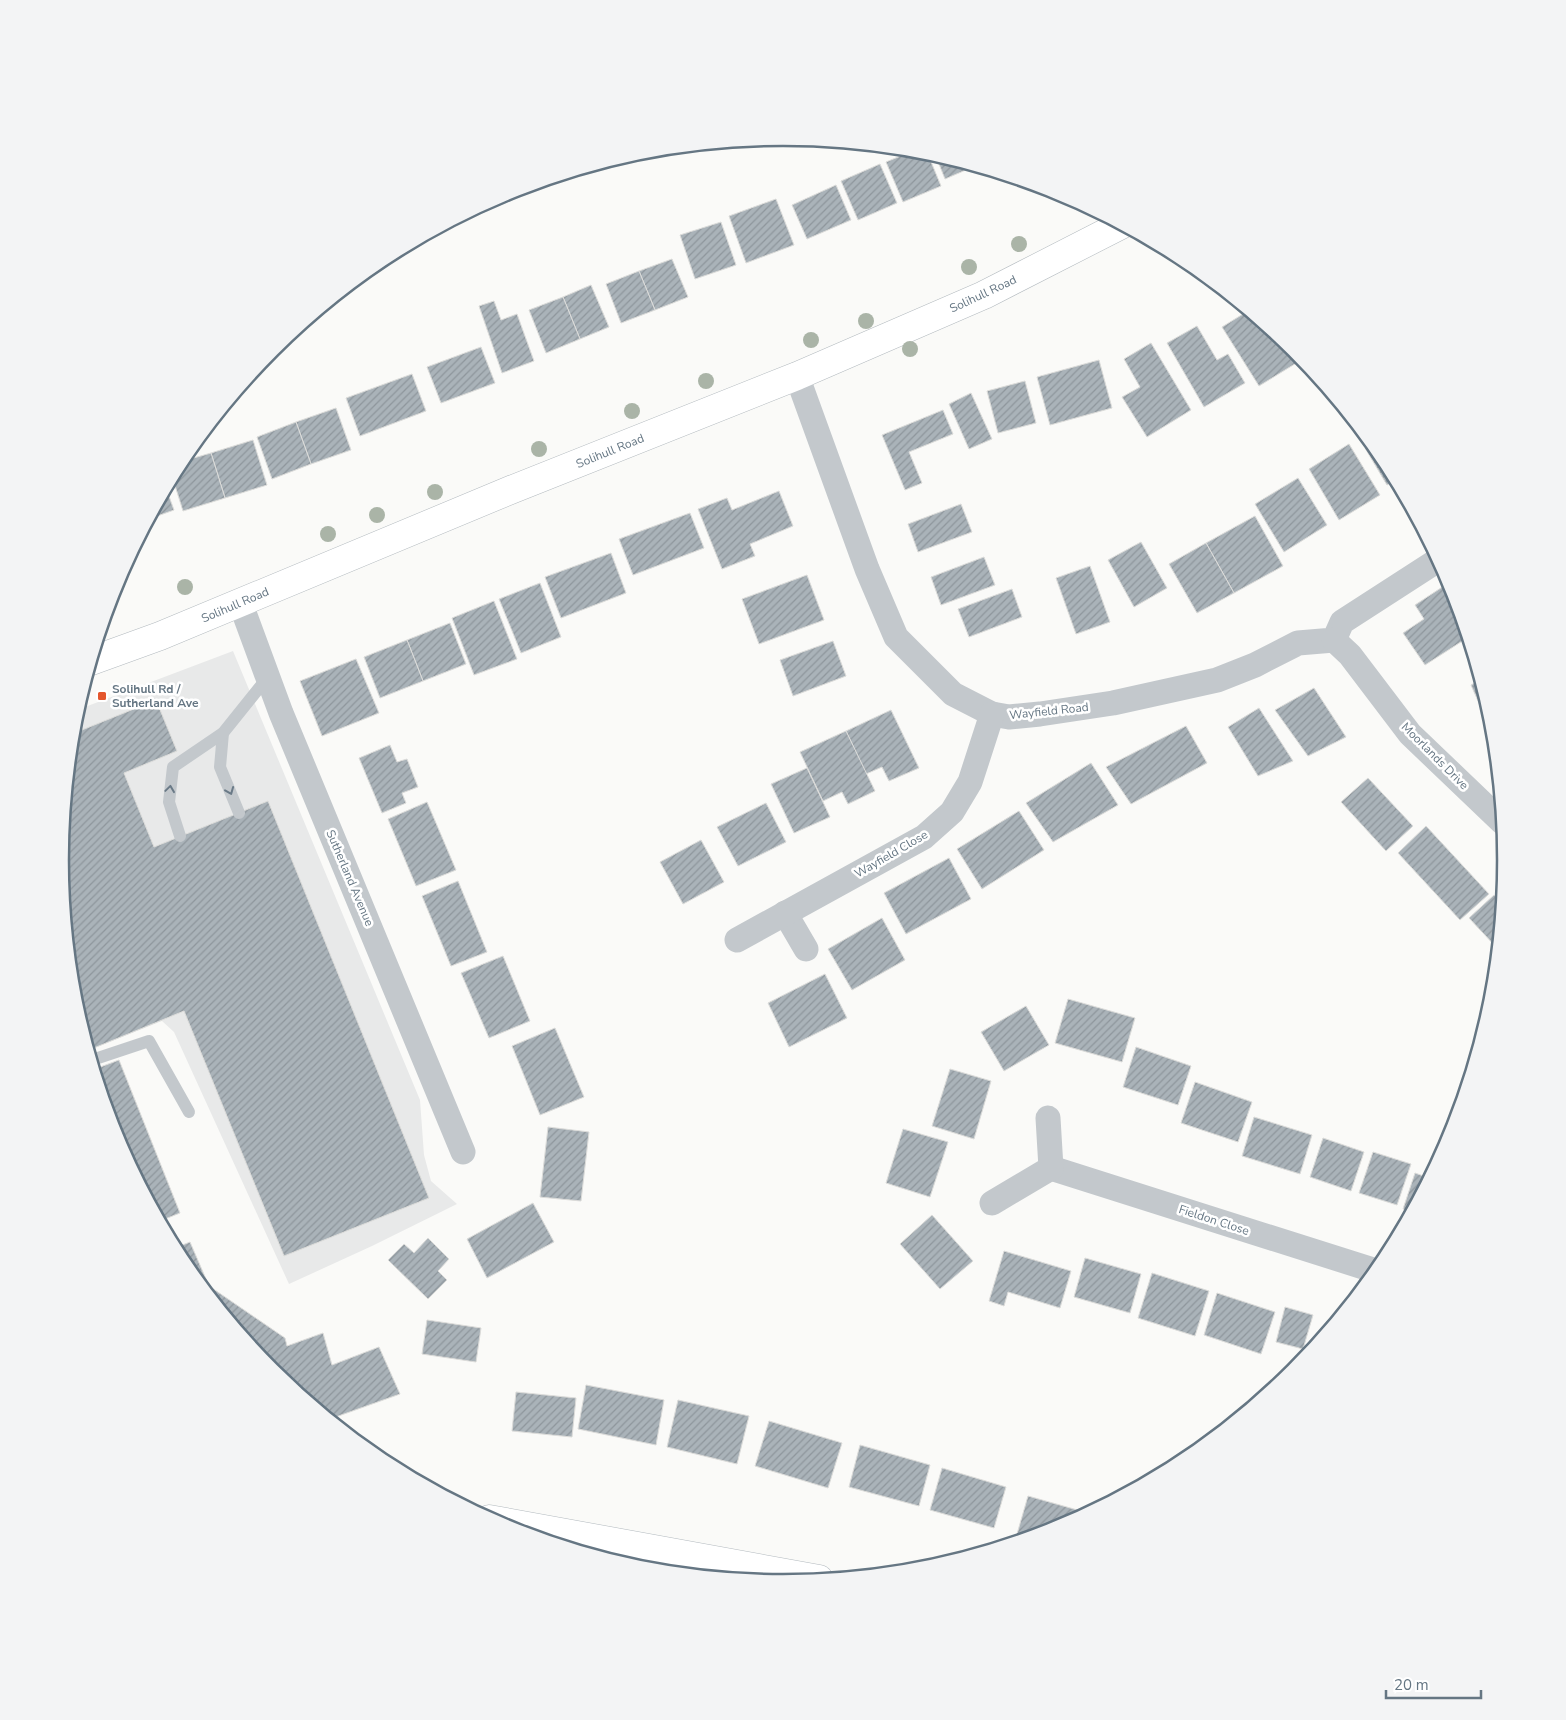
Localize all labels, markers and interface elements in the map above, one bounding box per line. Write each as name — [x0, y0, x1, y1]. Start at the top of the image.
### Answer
street label: Solihull Road — [947, 272, 1019, 316]
street label: Solihull Road — [574, 430, 646, 472]
street label: Solihull Road — [199, 584, 271, 626]
place label: Solihull Rd / Sutherland Ave — [112, 681, 199, 711]
marker: Solihull Rd / Sutherland Ave — [96, 690, 108, 702]
street label: Wayfield Road — [1009, 699, 1089, 723]
street label: Moorlands Drive — [1398, 719, 1472, 793]
one-way arrow — [165, 785, 175, 794]
one-way arrow — [224, 786, 234, 794]
street label: Sutherland Avenue — [322, 827, 378, 929]
street label: Wayfield Close — [851, 827, 931, 881]
street label: Fieldon Close — [1177, 1201, 1251, 1239]
scale bar — [1386, 1668, 1481, 1700]
text: 20 m — [1394, 1675, 1429, 1695]

